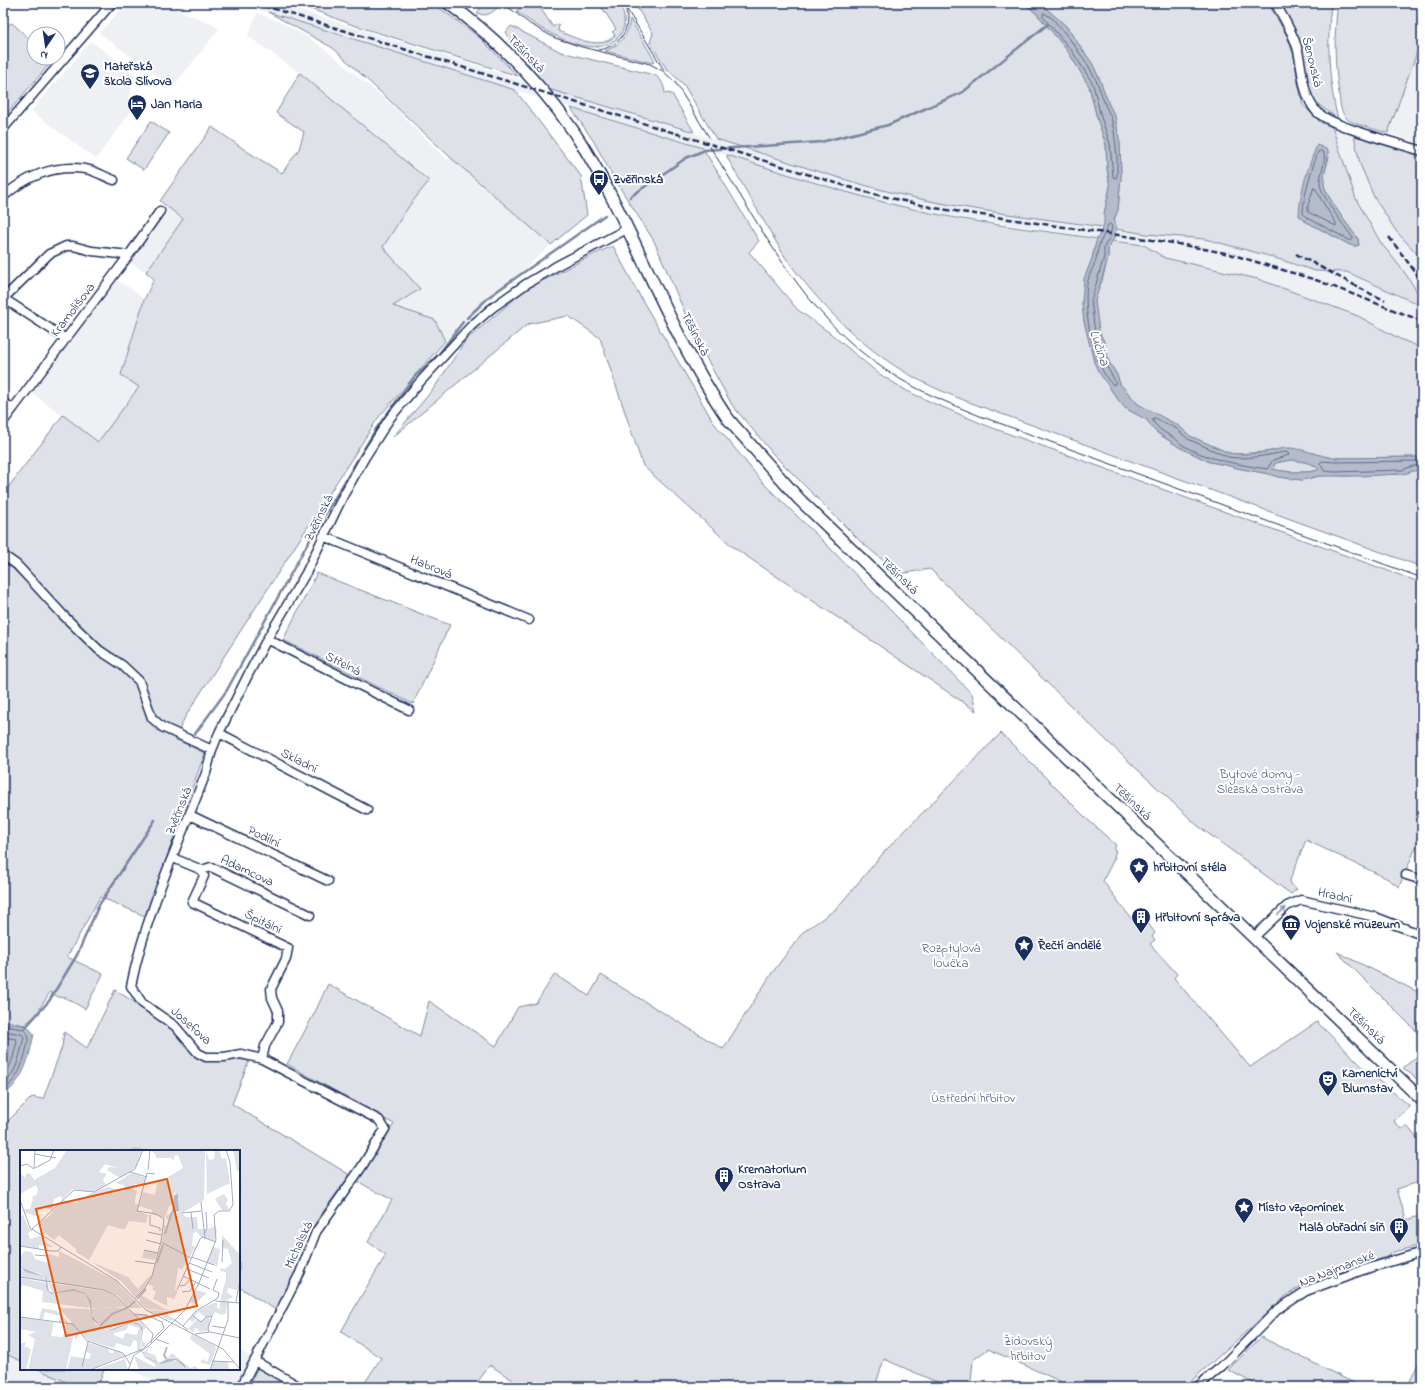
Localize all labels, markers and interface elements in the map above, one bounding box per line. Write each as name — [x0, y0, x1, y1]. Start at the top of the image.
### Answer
north arrow — [26, 26, 66, 66]
street label: Těšínská — [503, 30, 549, 78]
street label: Šenovská — [1297, 35, 1328, 90]
text: N — [39, 46, 49, 63]
place label: Mateřská škola Slívova — [104, 57, 172, 91]
school or university icon: Mateřská škola Slívova — [79, 62, 101, 90]
hotel icon: Jan Maria — [126, 93, 148, 121]
place label: Jan Maria — [151, 95, 202, 114]
bus stop icon: Zvěřinská — [588, 168, 610, 196]
place label: Zvěřinská — [613, 170, 663, 189]
street label: Kramolišova — [46, 279, 100, 341]
street label: Těšínská — [676, 309, 714, 360]
water label: Lučina — [1083, 327, 1115, 369]
street label: Zvěřinská — [300, 491, 339, 545]
street label: Habrová — [407, 550, 455, 584]
street label: Těšínská — [875, 553, 923, 599]
street label: Střelná — [322, 647, 364, 681]
street label: Skladní — [277, 744, 321, 778]
park label: Bytové domy - Slezská Ostrava — [1217, 765, 1303, 799]
street label: Těšínská — [1108, 779, 1156, 825]
street label: Zvěřinská — [161, 784, 197, 838]
street label: Podílní — [245, 821, 283, 853]
street label: Adamcova — [217, 850, 277, 892]
place icon: hřbitovní stéla — [1128, 856, 1150, 884]
place label: hřbitovní stéla — [1153, 858, 1227, 877]
street label: Hradní — [1316, 883, 1354, 909]
street label: Špitální — [241, 905, 285, 939]
building icon: Hřbitovní správa — [1130, 906, 1152, 934]
one-way arrow — [1276, 907, 1287, 916]
place label: Hřbitovní správa — [1155, 908, 1240, 927]
museum icon: Vojenské muzeum — [1280, 913, 1302, 941]
place label: Vojenské muzeum — [1304, 915, 1400, 934]
place icon: Řečtí andělé — [1013, 934, 1035, 962]
place label: Řečtí andělé — [1037, 936, 1102, 955]
park label: Rozptylová loučka — [922, 939, 981, 973]
street label: Josefova — [166, 1002, 216, 1050]
street label: Těšínská — [1342, 1003, 1390, 1049]
place label: Kamenictví Blumstav — [1341, 1064, 1398, 1098]
theatre icon: Kamenictví Blumstav — [1317, 1069, 1339, 1097]
park label: Ústřední hřbitov — [931, 1089, 1016, 1108]
inset map — [20, 1150, 240, 1370]
place label: Krematorium Ostrava — [738, 1160, 806, 1194]
building icon: Krematorium Ostrava — [713, 1165, 735, 1193]
place icon: Místo vzpomínek — [1233, 1196, 1255, 1224]
place label: Místo vzpomínek — [1258, 1198, 1344, 1217]
building icon: Malá obřadní síň — [1388, 1216, 1410, 1244]
street label: Michalská — [280, 1218, 318, 1272]
place label: Malá obřadní síň — [1299, 1218, 1386, 1237]
street label: Na Najmanské — [1297, 1246, 1377, 1292]
park label: Židovský hřbitov — [1004, 1332, 1052, 1366]

